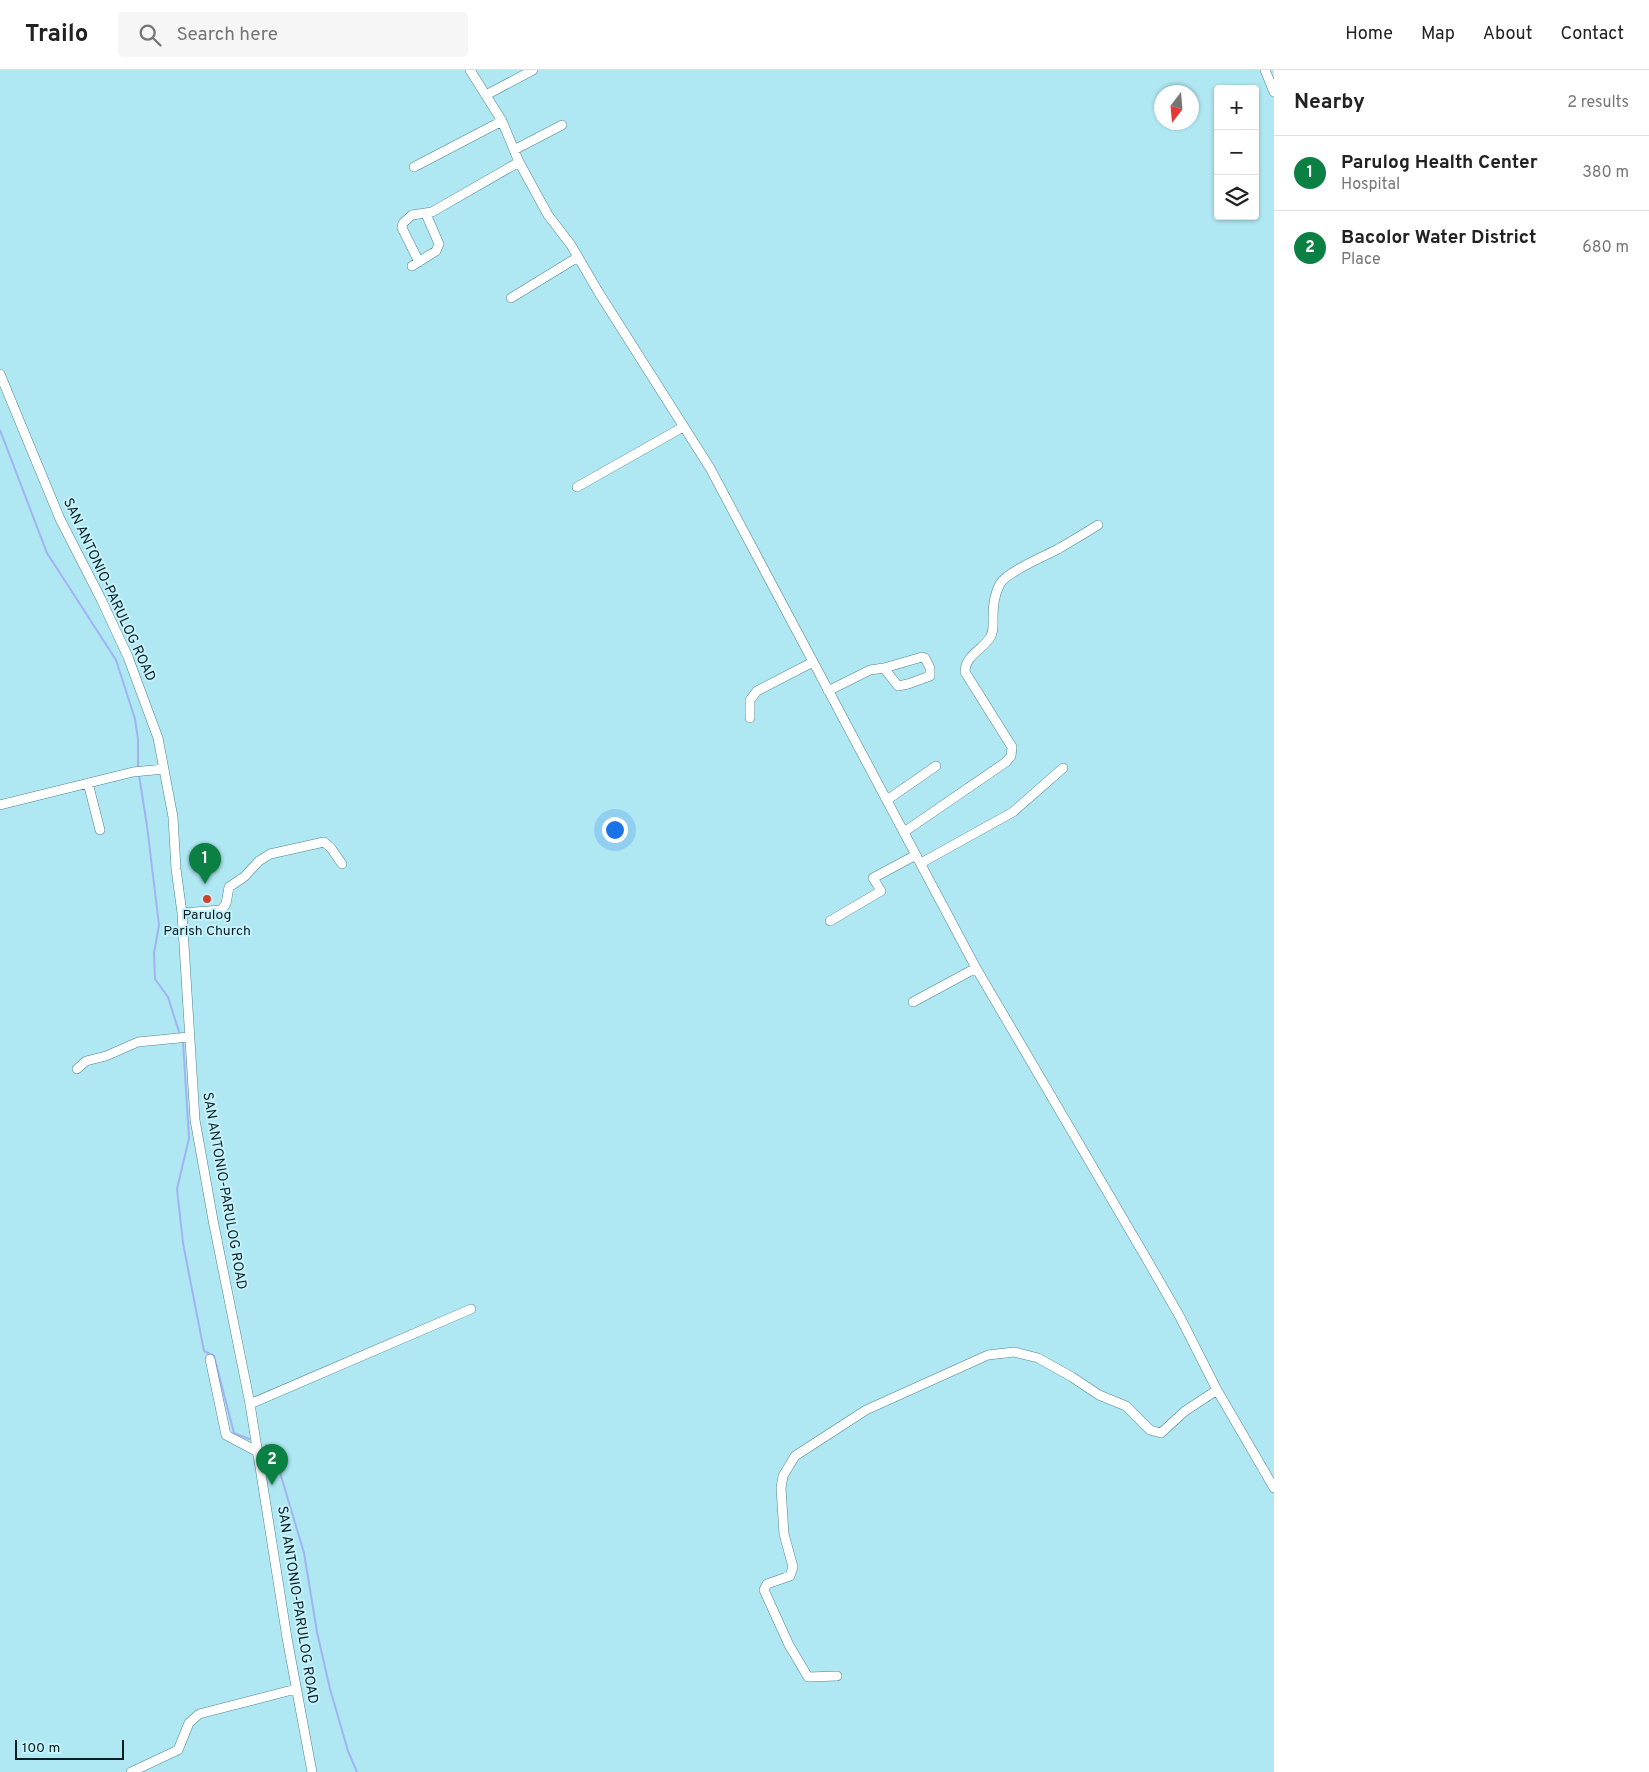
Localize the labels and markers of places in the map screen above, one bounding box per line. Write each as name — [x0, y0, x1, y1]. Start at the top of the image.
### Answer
pin: 1 — [189, 843, 221, 884]
marker: Parulog Parish Church — [201, 893, 213, 905]
place label: Parulog Parish Church — [163, 907, 251, 940]
pin: 2 — [256, 1444, 288, 1485]

